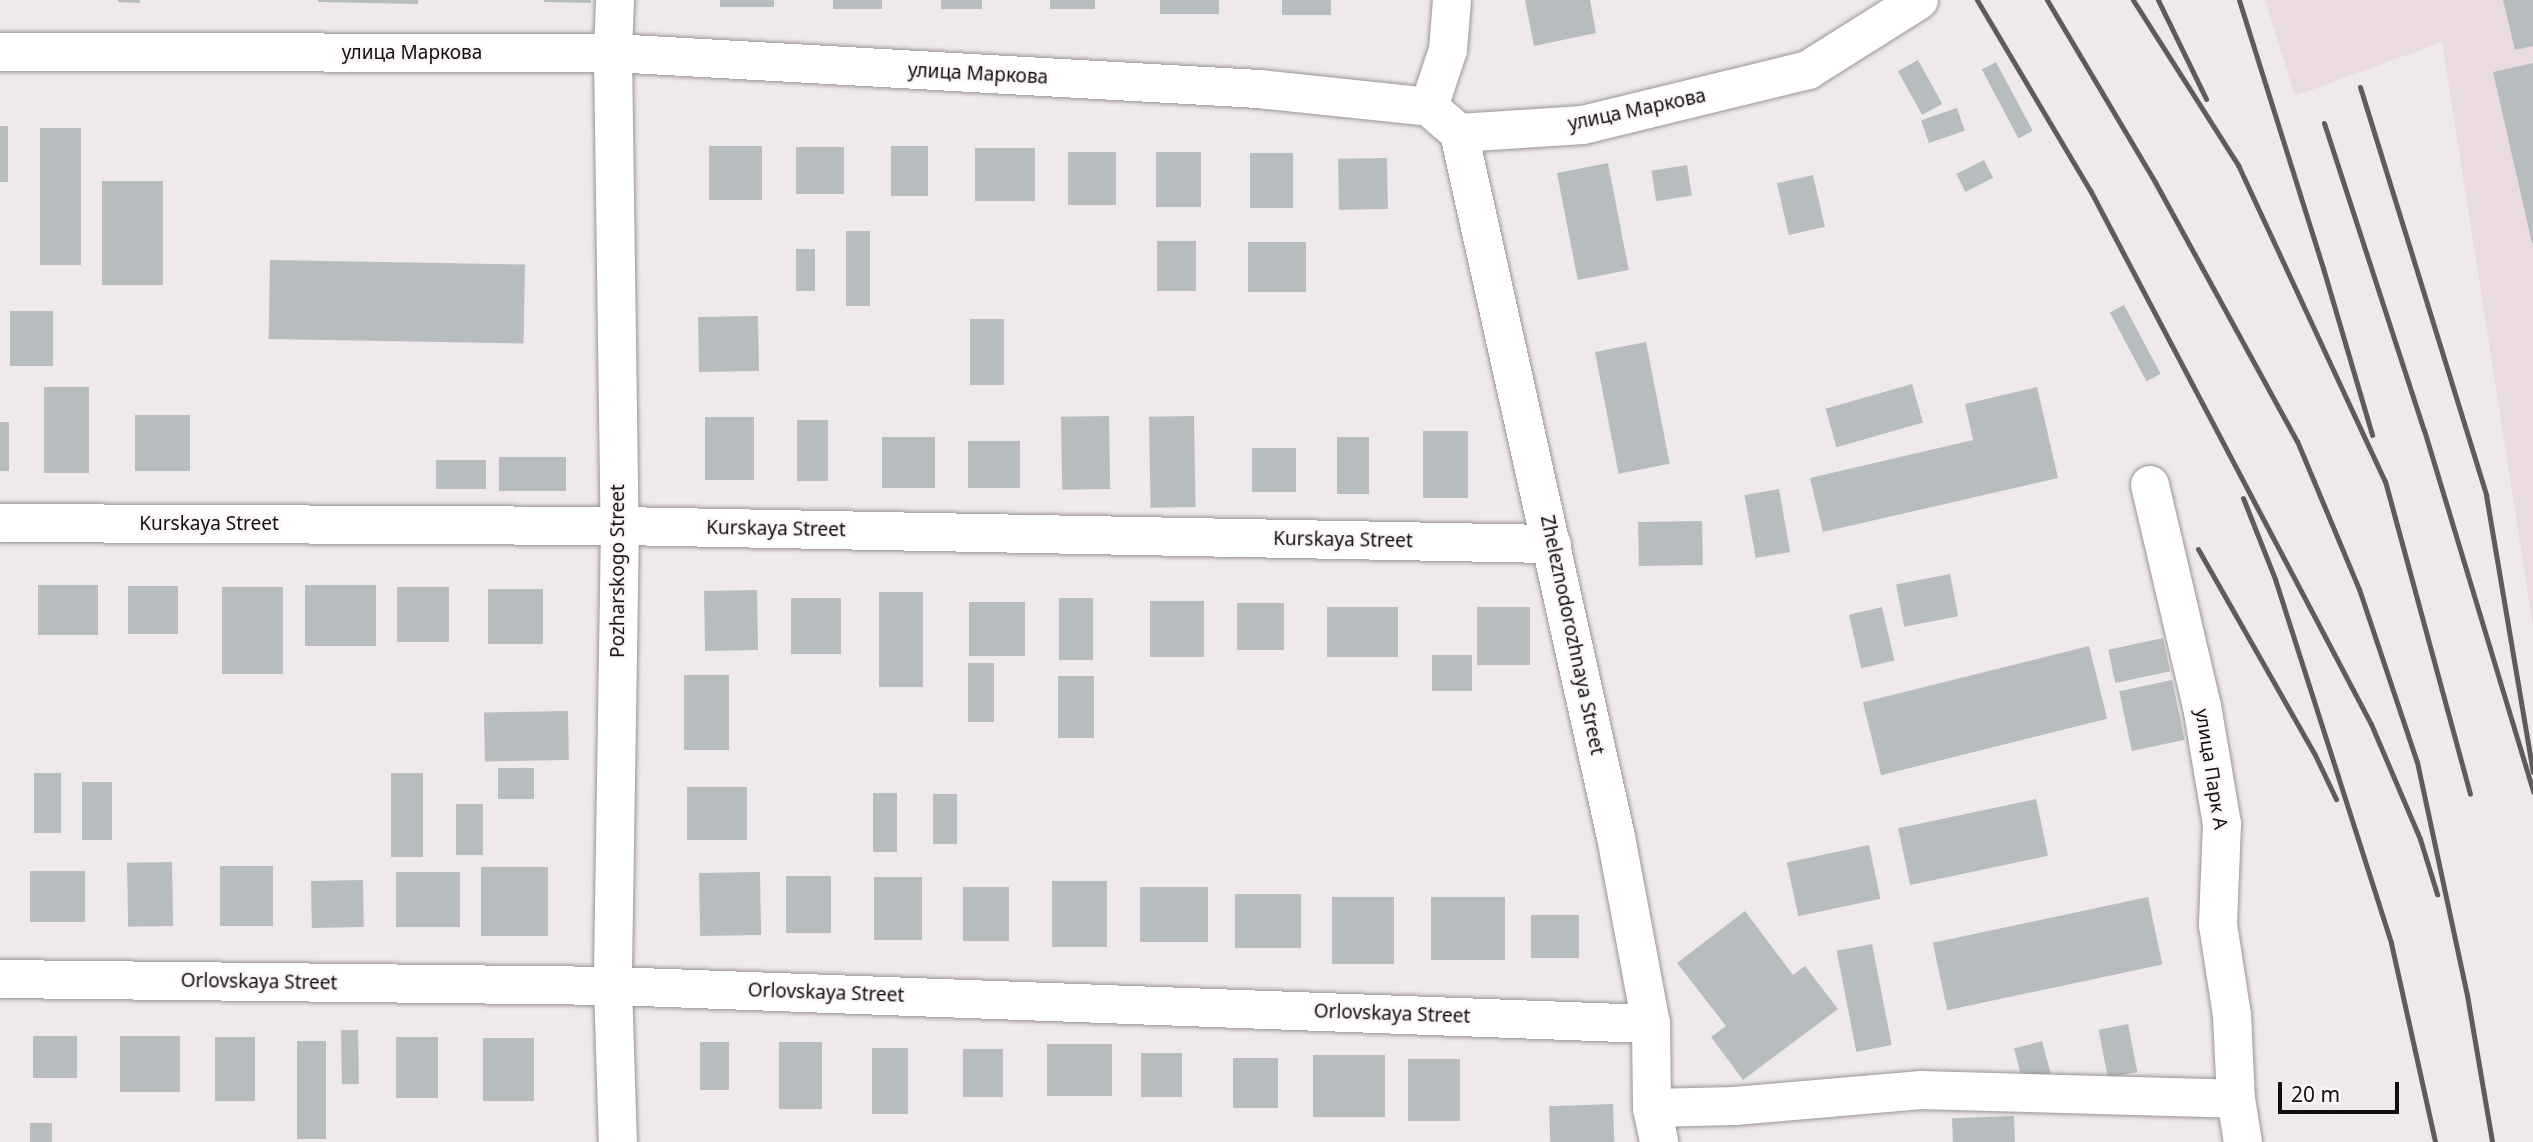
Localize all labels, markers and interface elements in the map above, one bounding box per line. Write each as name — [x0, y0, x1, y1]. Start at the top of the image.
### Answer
street label: улица Маркова — [342, 42, 482, 64]
street label: улица Маркова — [907, 59, 1049, 89]
street label: улица Маркова — [1566, 84, 1708, 136]
street label: Pozharskogo Street — [607, 484, 629, 658]
street label: Kurskaya Street — [139, 513, 279, 535]
street label: Zheleznodorozhnaya Street — [1535, 513, 1609, 757]
street label: Kurskaya Street — [706, 516, 846, 542]
street label: Kurskaya Street — [1273, 527, 1413, 553]
street label: улица Парк А — [2190, 707, 2232, 831]
street label: Orlovskaya Street — [181, 969, 337, 995]
street label: Orlovskaya Street — [747, 979, 905, 1007]
street label: Orlovskaya Street — [1313, 1000, 1471, 1028]
scale bar — [2281, 1068, 2402, 1112]
text: 20 m — [2291, 1080, 2340, 1108]

